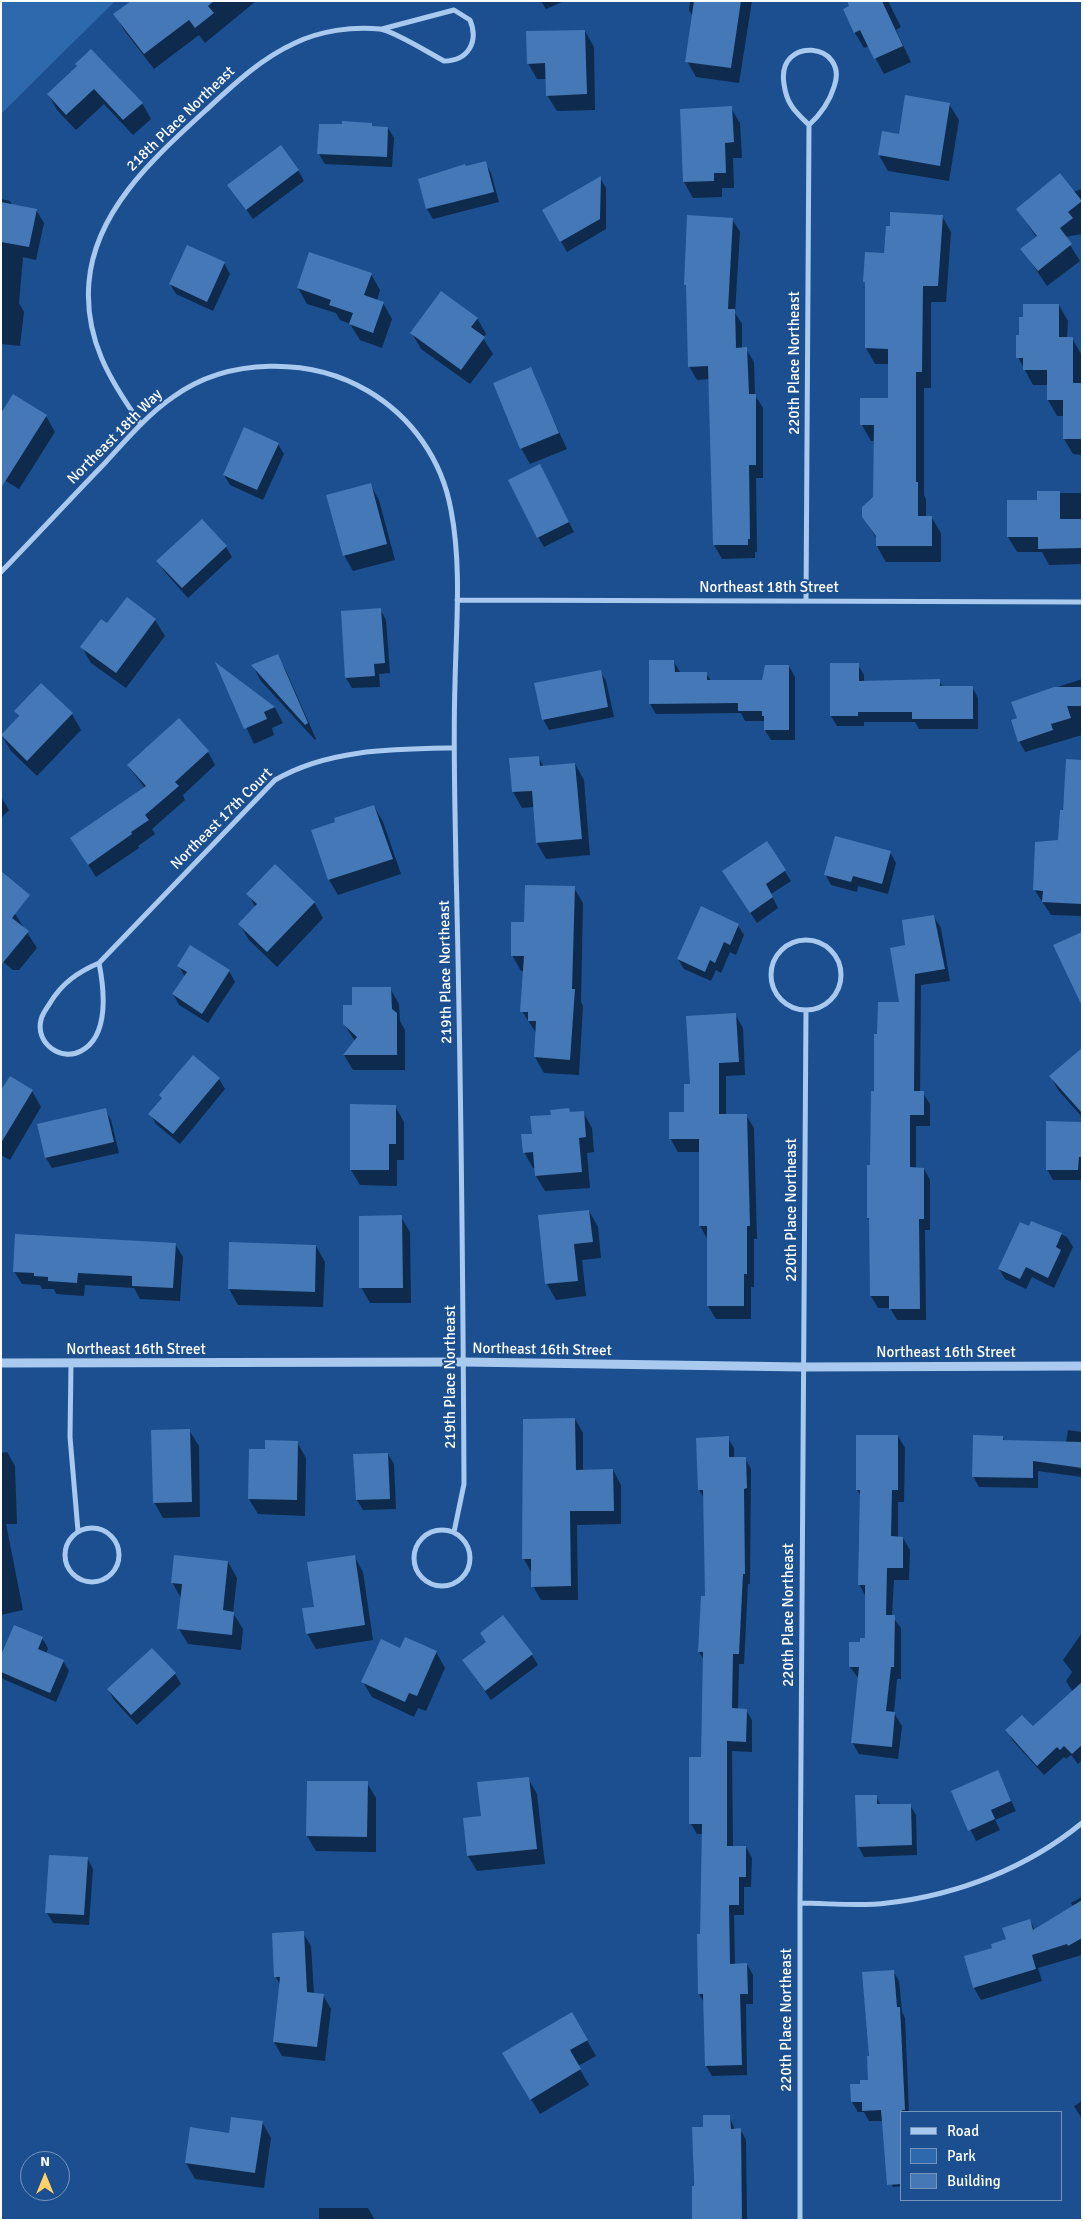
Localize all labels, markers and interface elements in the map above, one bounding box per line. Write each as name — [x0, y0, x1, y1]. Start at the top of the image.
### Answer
street label: 218th Place Northeast — [123, 63, 239, 175]
street label: 220th Place Northeast — [786, 291, 804, 435]
street label: Northeast 18th Way — [64, 386, 166, 488]
street label: Northeast 18th Street — [699, 579, 839, 597]
street label: Northeast 17th Court — [167, 764, 277, 874]
street label: 219th Place Northeast — [436, 900, 456, 1044]
street label: 220th Place Northeast — [783, 1138, 801, 1282]
street label: 219th Place Northeast — [442, 1305, 460, 1449]
street label: Northeast 16th Street — [472, 1340, 612, 1360]
street label: Northeast 16th Street — [66, 1341, 206, 1359]
street label: Northeast 16th Street — [876, 1344, 1016, 1362]
street label: 220th Place Northeast — [780, 1543, 798, 1687]
street label: 220th Place Northeast — [778, 1948, 796, 2092]
legend — [900, 2111, 1063, 2201]
text: Road — [947, 2122, 979, 2140]
text: Park — [947, 2147, 976, 2165]
north arrow — [20, 2151, 70, 2201]
text: N — [40, 2153, 50, 2170]
text: Building — [947, 2172, 1001, 2190]

